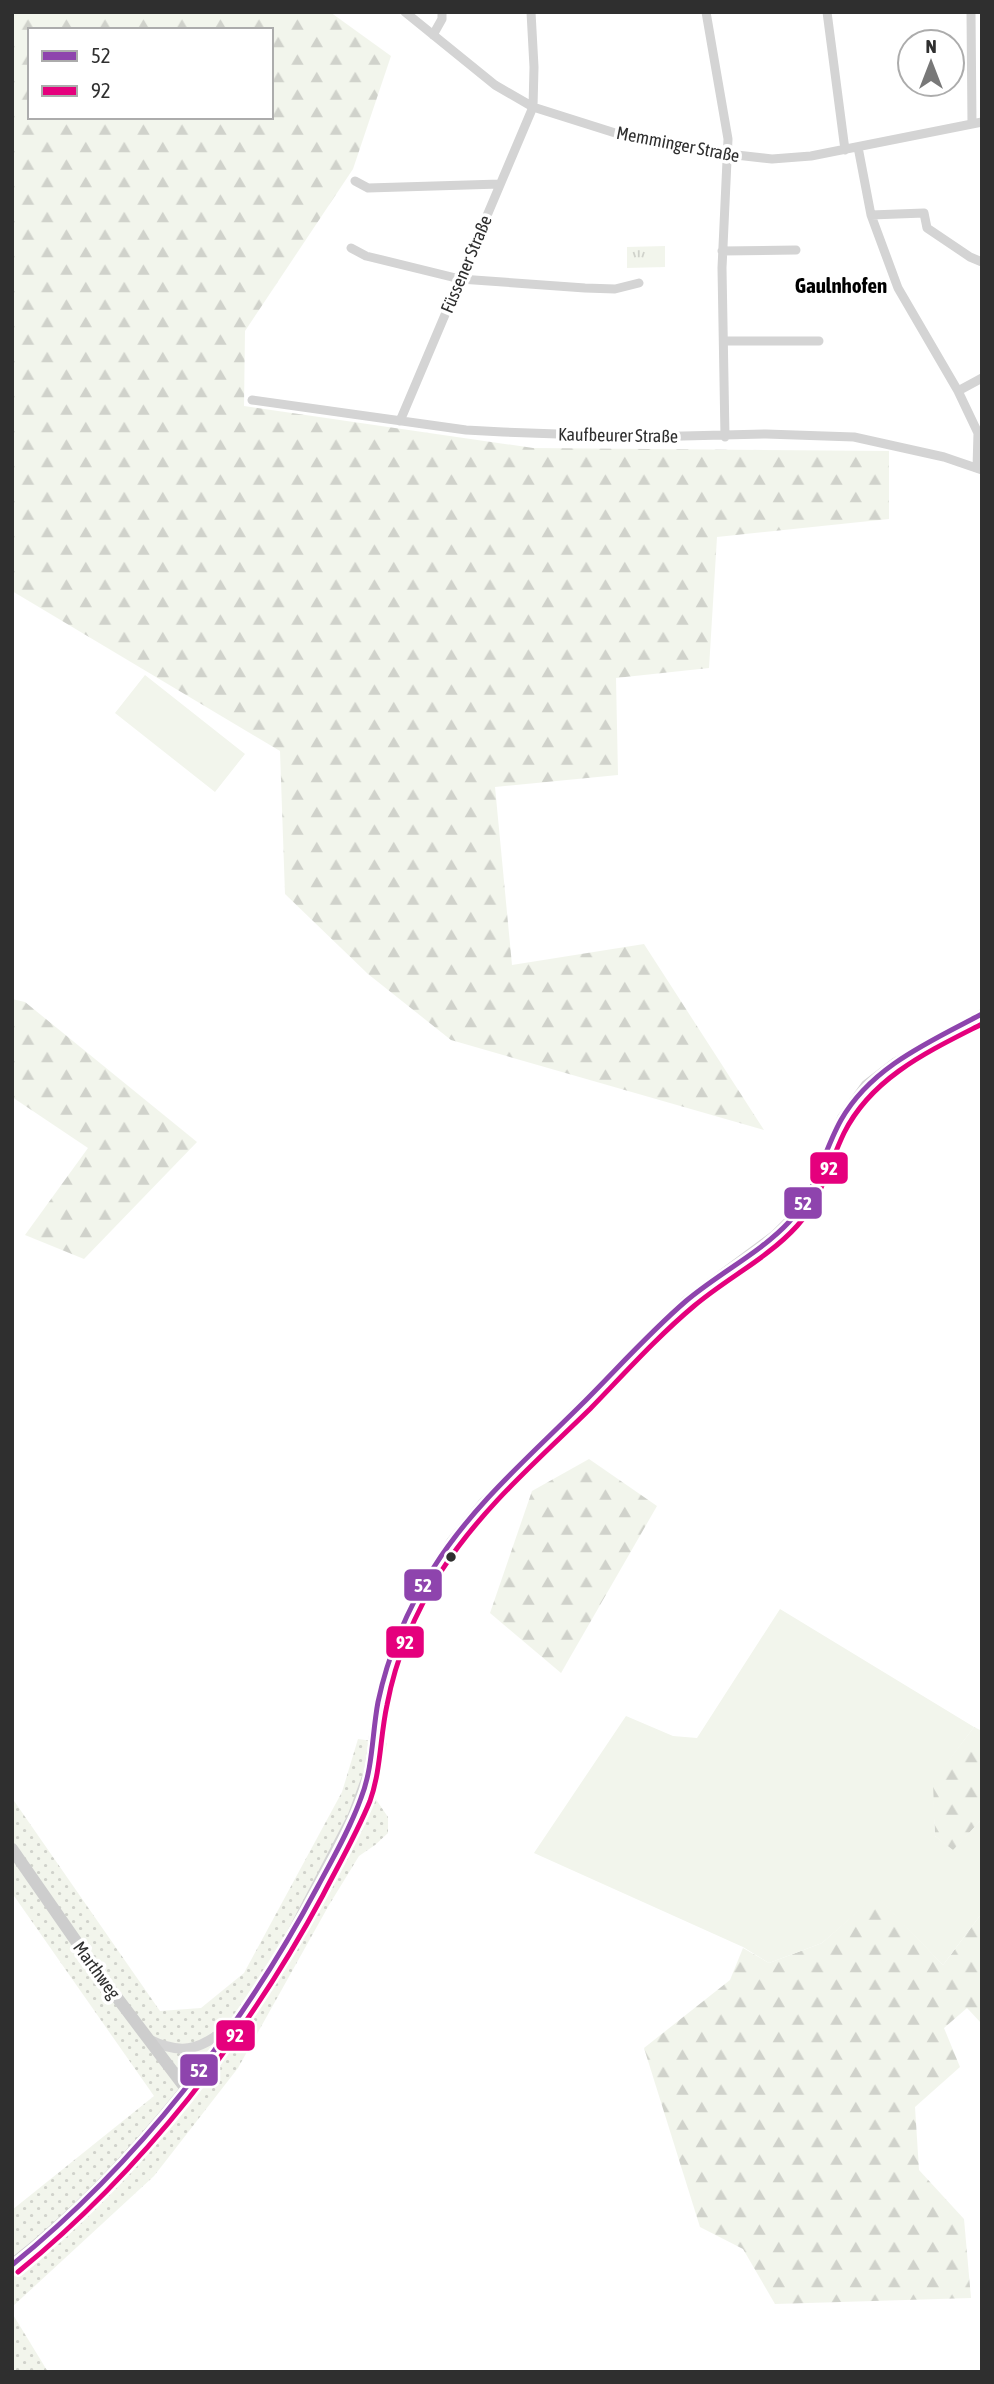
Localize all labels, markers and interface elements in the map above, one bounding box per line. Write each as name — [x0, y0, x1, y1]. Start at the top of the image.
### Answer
legend — [28, 28, 273, 119]
north arrow — [896, 28, 966, 98]
text: N — [925, 35, 937, 57]
text: 52 — [91, 43, 111, 67]
text: 92 — [91, 78, 111, 102]
street label: Memminger Straße — [615, 122, 741, 166]
street label: Füssener Straße — [436, 212, 496, 316]
district label: Gaulnhofen — [795, 273, 887, 297]
street label: Kaufbeurer Straße — [558, 423, 678, 447]
line badge: 92 — [809, 1151, 849, 1185]
text: 92 — [820, 1157, 838, 1179]
line badge: 52 — [783, 1186, 823, 1220]
text: 52 — [794, 1192, 812, 1214]
unlabelled marker — [444, 1550, 458, 1564]
line badge: 52 — [403, 1568, 443, 1602]
text: 52 — [414, 1574, 432, 1596]
line badge: 92 — [385, 1625, 425, 1659]
text: 92 — [396, 1631, 414, 1653]
street label: Marthweg — [69, 1937, 125, 2003]
line badge: 92 — [215, 2019, 256, 2052]
text: 92 — [226, 2024, 244, 2046]
line badge: 52 — [179, 2053, 219, 2087]
text: 52 — [190, 2059, 208, 2081]

